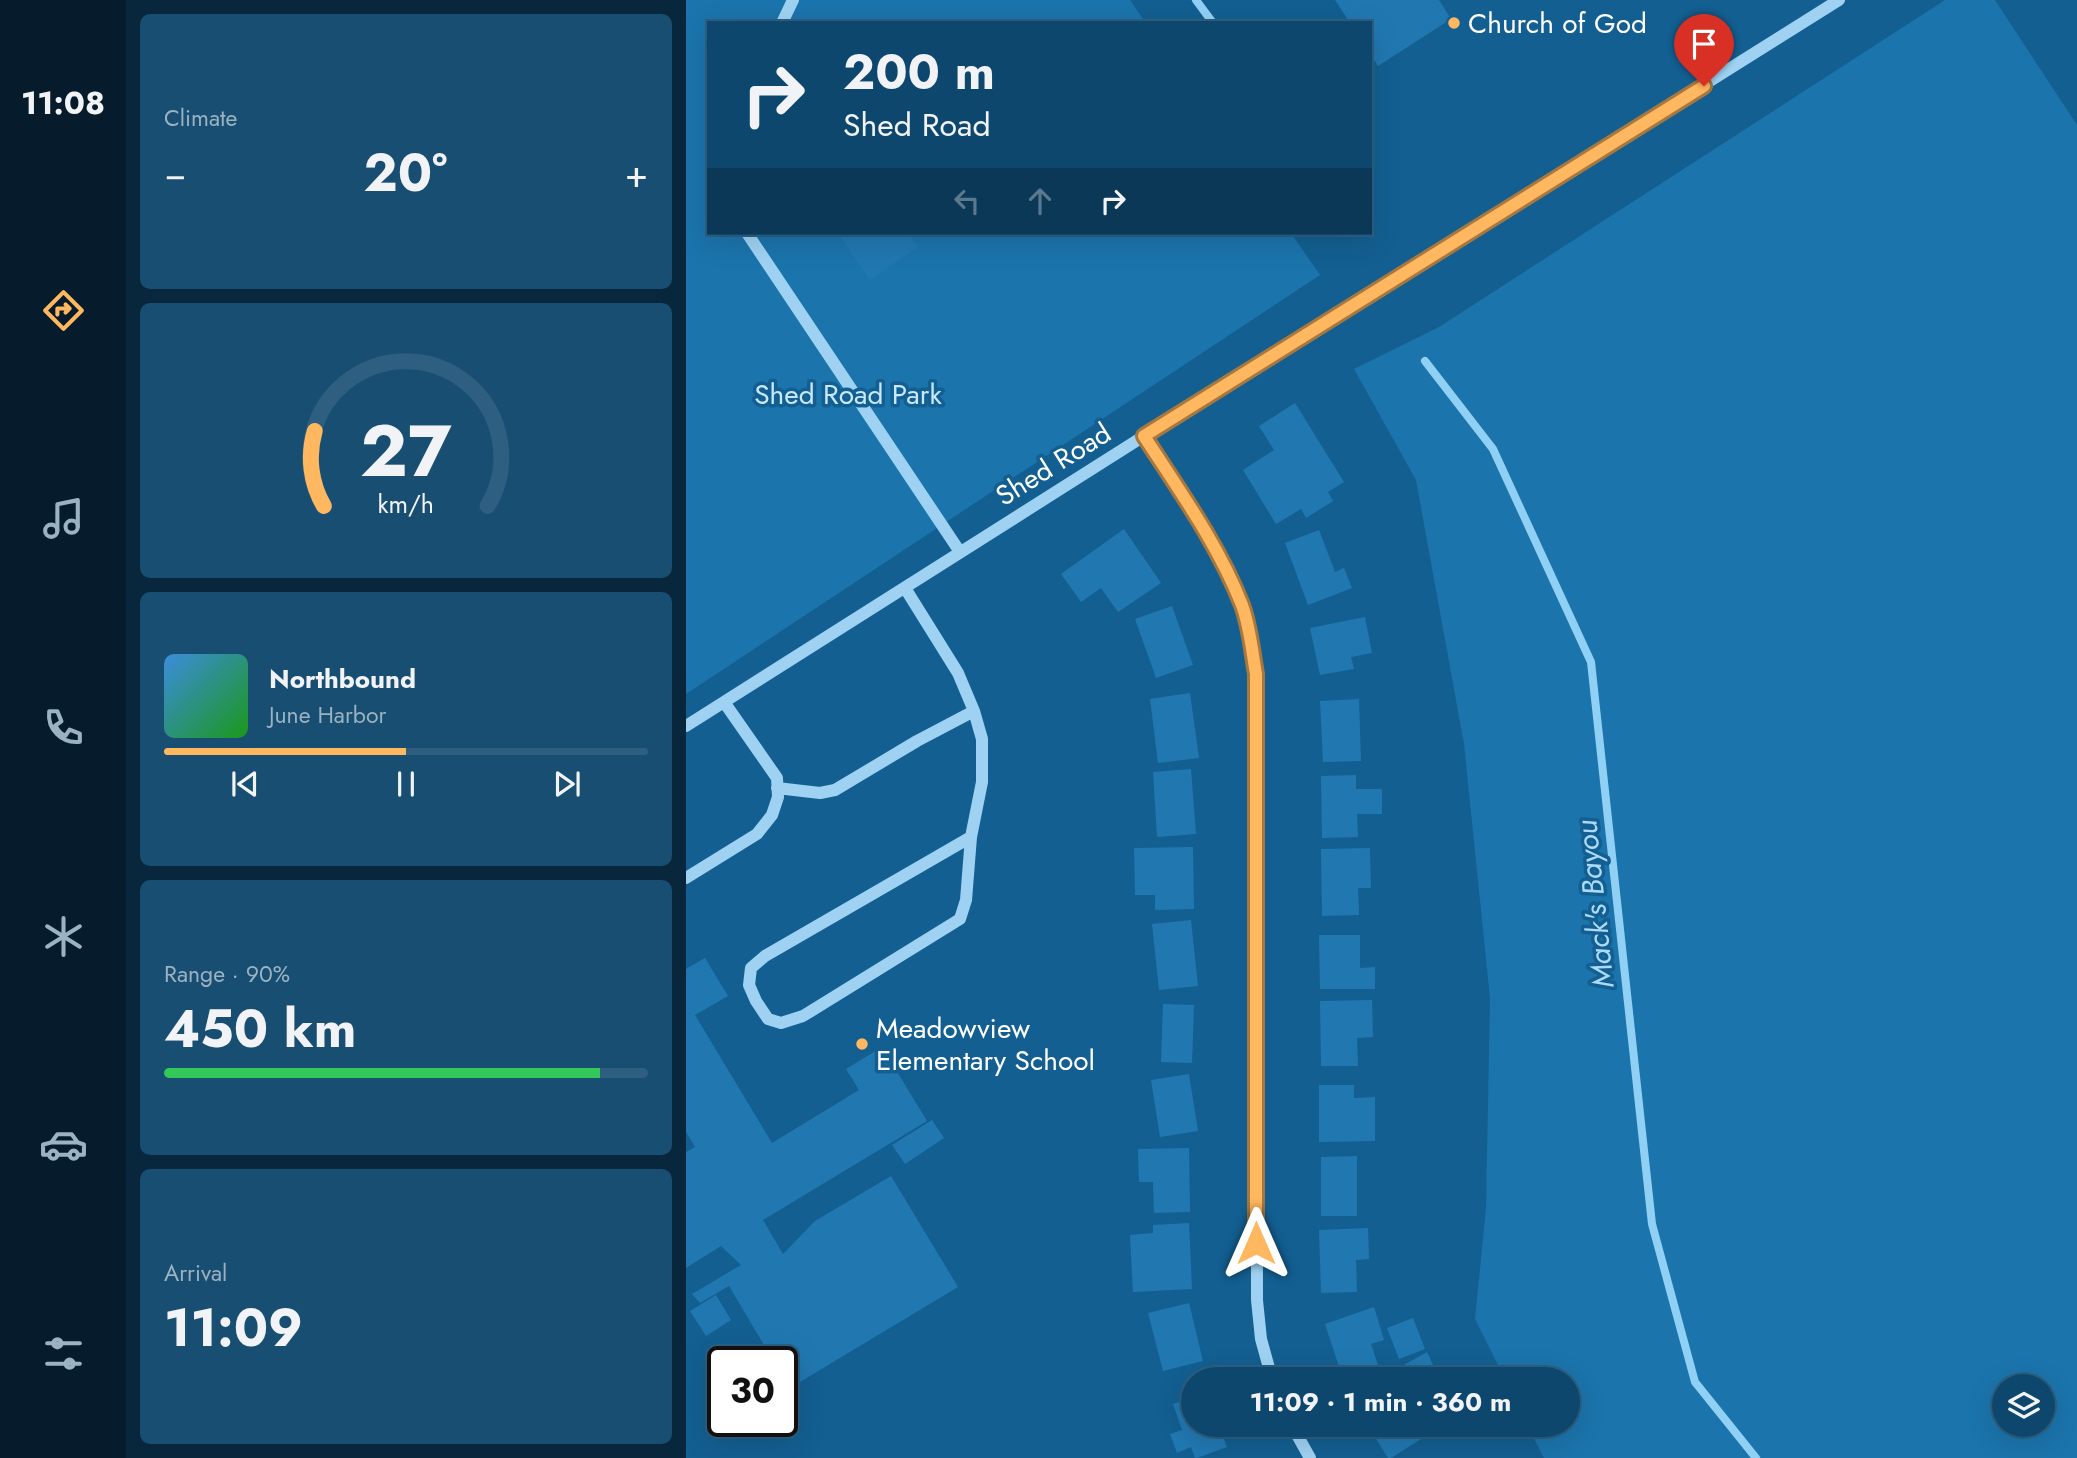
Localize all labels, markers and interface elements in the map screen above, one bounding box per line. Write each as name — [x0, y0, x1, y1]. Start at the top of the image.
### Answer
place label: Church of God — [1468, 3, 1647, 44]
pin — [1674, 14, 1734, 86]
marker: Church of God — [1446, 15, 1462, 31]
icon: arrive — [1685, 25, 1723, 63]
text: 200 m — [843, 37, 995, 107]
icon: right — [728, 49, 819, 140]
text: 11:08 — [21, 80, 105, 126]
text: Climate — [164, 101, 237, 135]
text: Shed Road — [843, 102, 991, 148]
text: 20° — [364, 135, 448, 211]
text: − — [164, 146, 186, 201]
text: + — [625, 146, 648, 201]
icon: left — [948, 182, 986, 220]
icon: ahead — [1021, 182, 1059, 220]
icon: right — [1094, 182, 1132, 220]
icon: directions — [39, 286, 88, 335]
park label: Shed Road Park — [754, 374, 942, 415]
text: 27 — [360, 399, 452, 504]
street label: Shed Road — [988, 413, 1119, 516]
text: km/h — [378, 486, 434, 522]
icon: music — [39, 494, 88, 543]
text: Northbound — [269, 660, 416, 698]
text: June Harbor — [269, 698, 386, 732]
icon: phone — [39, 703, 88, 752]
icon: previous — [226, 765, 264, 803]
icon: pause — [387, 765, 425, 803]
icon: next — [548, 765, 586, 803]
water label: Mack's Bayou — [1564, 818, 1625, 990]
icon: climate — [39, 912, 88, 961]
text: Range · 90% — [164, 957, 290, 991]
text: 450 km — [164, 991, 357, 1067]
place label: Meadowview Elementary School — [876, 1008, 1095, 1081]
marker: Meadowview Elementary School — [854, 1036, 870, 1052]
icon: car — [39, 1120, 88, 1169]
position arrow — [1219, 1206, 1293, 1280]
text: Arrival — [164, 1256, 227, 1290]
text: 11:09 — [164, 1290, 303, 1366]
icon: filters — [39, 1329, 88, 1378]
speed limit sign: 30 — [707, 1346, 798, 1437]
map controls — [1992, 1374, 2055, 1437]
button: layers — [1992, 1374, 2055, 1437]
text: 11:09 · 1 min · 360 m — [1250, 1383, 1511, 1421]

